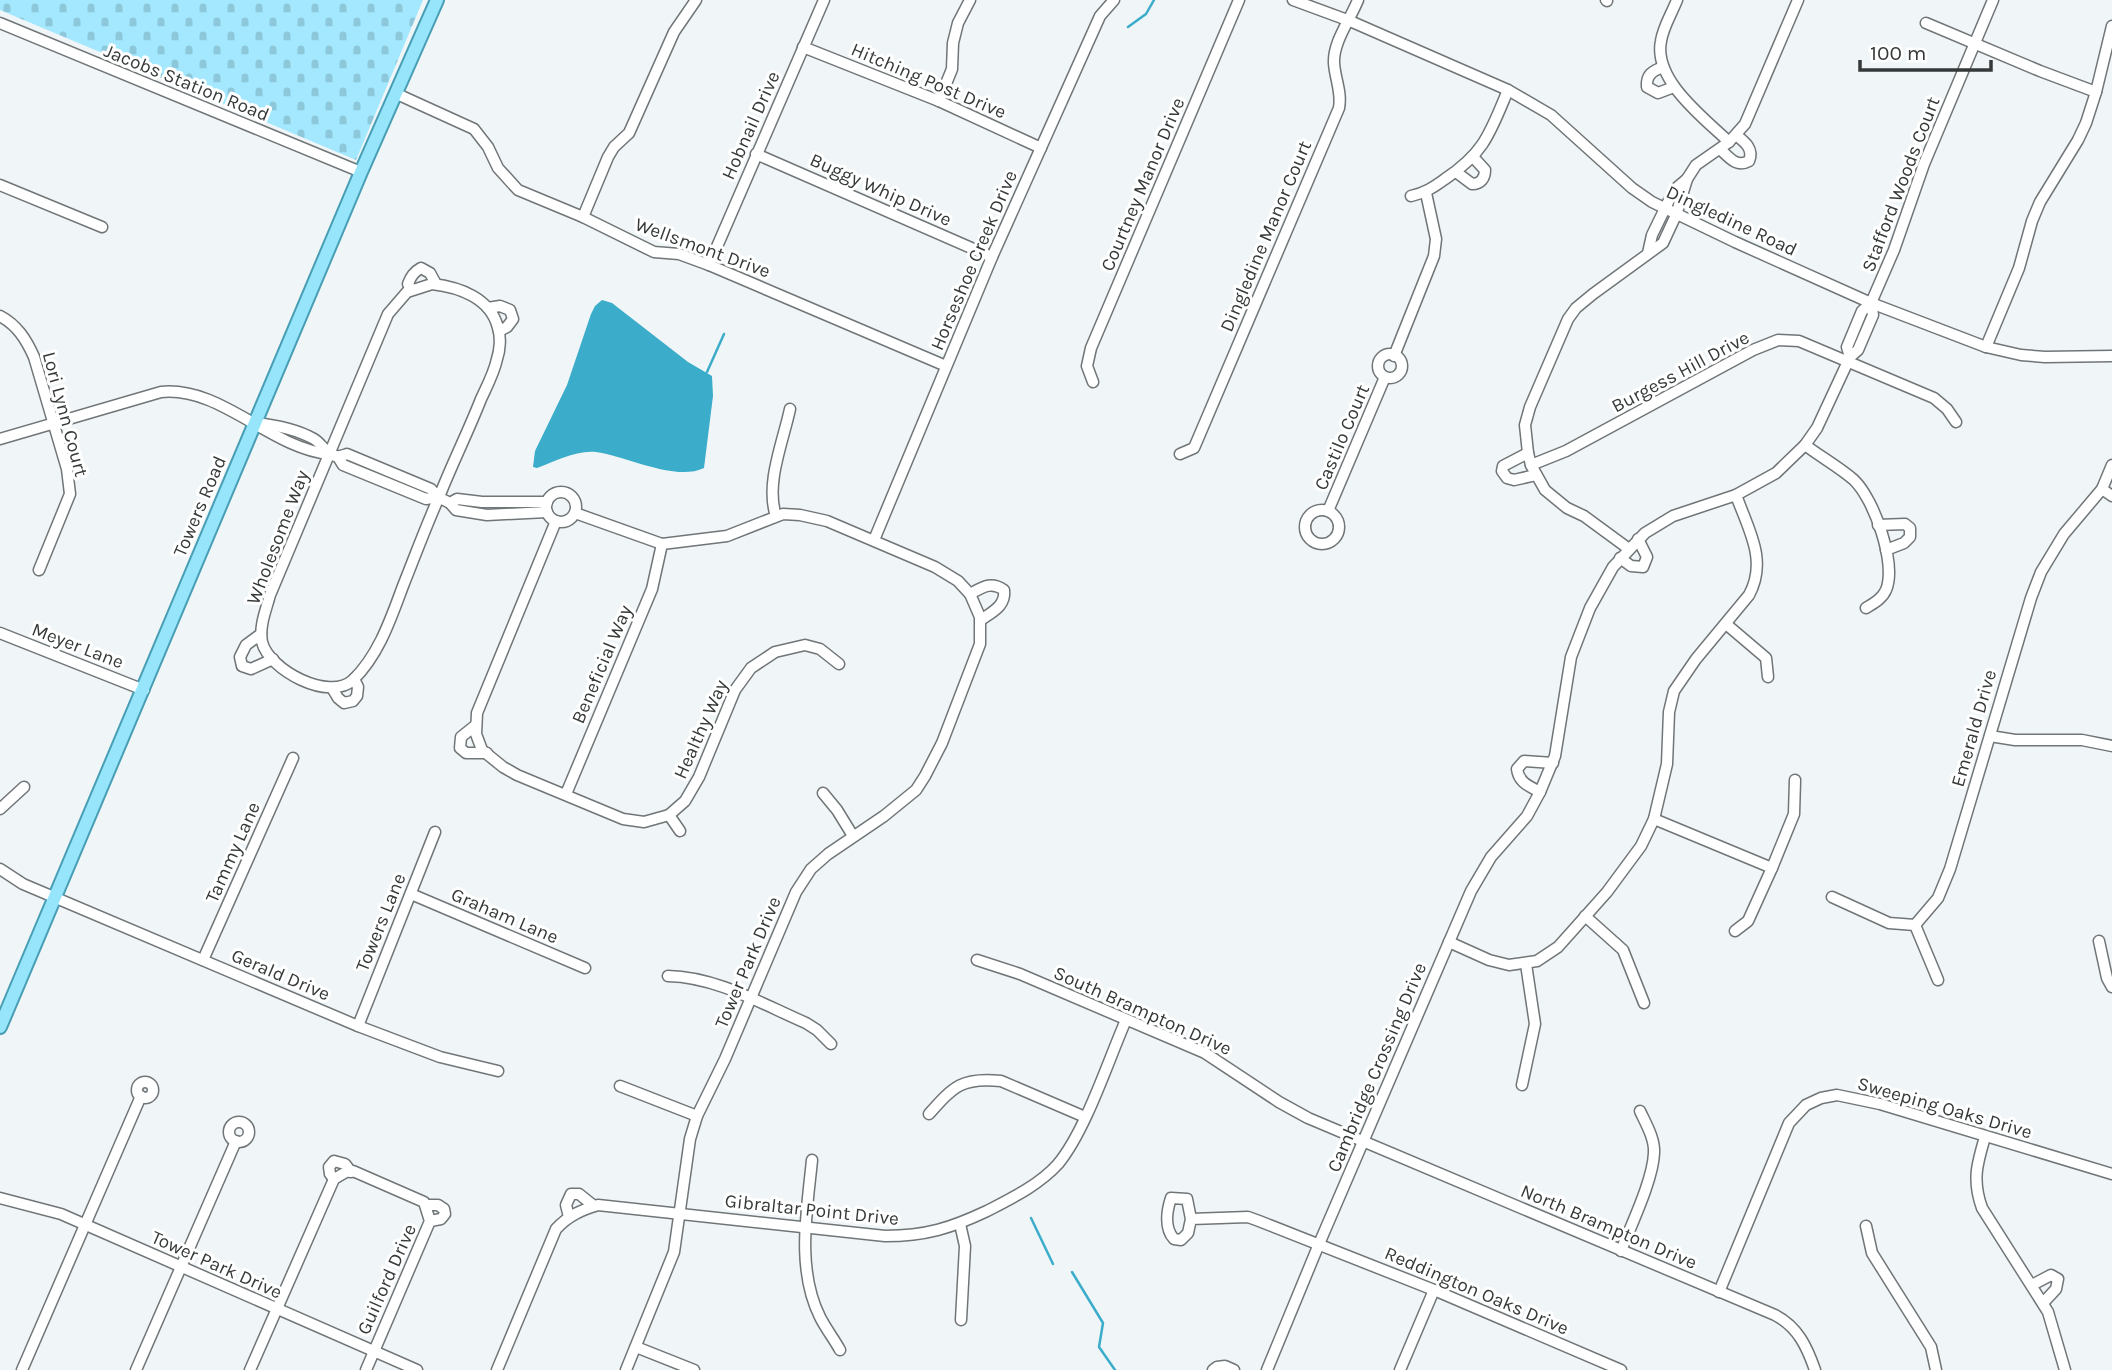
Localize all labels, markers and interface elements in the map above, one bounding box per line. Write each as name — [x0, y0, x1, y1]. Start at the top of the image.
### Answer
scale bar — [1860, 28, 1991, 72]
street label: Hitching Post Drive — [848, 38, 1009, 123]
street label: Jacobs Station Road — [101, 40, 272, 126]
text: 100 m — [1870, 41, 1927, 65]
street label: Hobnail Drive — [717, 68, 785, 183]
street label: Courtney Manor Drive — [1096, 94, 1189, 274]
street label: Stafford Woods Court — [1857, 94, 1944, 275]
street label: Dingledine Manor Court — [1216, 138, 1316, 335]
street label: Buggy Whip Drive — [806, 149, 955, 231]
street label: Horseshoe Creek Drive — [926, 167, 1022, 354]
street label: Dingledine Road — [1663, 181, 1801, 261]
street label: Wellsmont Drive — [632, 213, 773, 283]
street label: Burgess Hill Drive — [1608, 326, 1753, 417]
street label: Lori Lynn Court — [38, 349, 92, 479]
street label: Castilo Court — [1310, 381, 1374, 494]
street label: Towers Road — [169, 453, 231, 560]
street label: Wholesome Way — [242, 467, 314, 608]
street label: Beneficial Way — [567, 602, 637, 727]
street label: Meyer Lane — [29, 618, 127, 673]
street label: Emerald Drive — [1947, 667, 2001, 789]
street label: Healthy Way — [669, 676, 733, 782]
street label: Tammy Lane — [201, 799, 265, 906]
street label: Towers Lane — [351, 870, 411, 975]
street label: Graham Lane — [448, 883, 562, 948]
street label: Tower Park Drive — [710, 893, 786, 1031]
street label: Gerald Drive — [228, 944, 333, 1006]
street label: Cambridge Crossing Drive — [1323, 959, 1431, 1175]
street label: South Brampton Drive — [1050, 962, 1235, 1060]
street label: Sweeping Oaks Drive — [1855, 1073, 2035, 1143]
street label: North Brampton Drive — [1517, 1180, 1700, 1274]
street label: Gibraltar Point Drive — [724, 1190, 900, 1230]
street label: Guilford Drive — [353, 1221, 421, 1338]
street label: Tower Park Drive — [148, 1226, 285, 1304]
street label: Reddington Oaks Drive — [1381, 1242, 1572, 1340]

